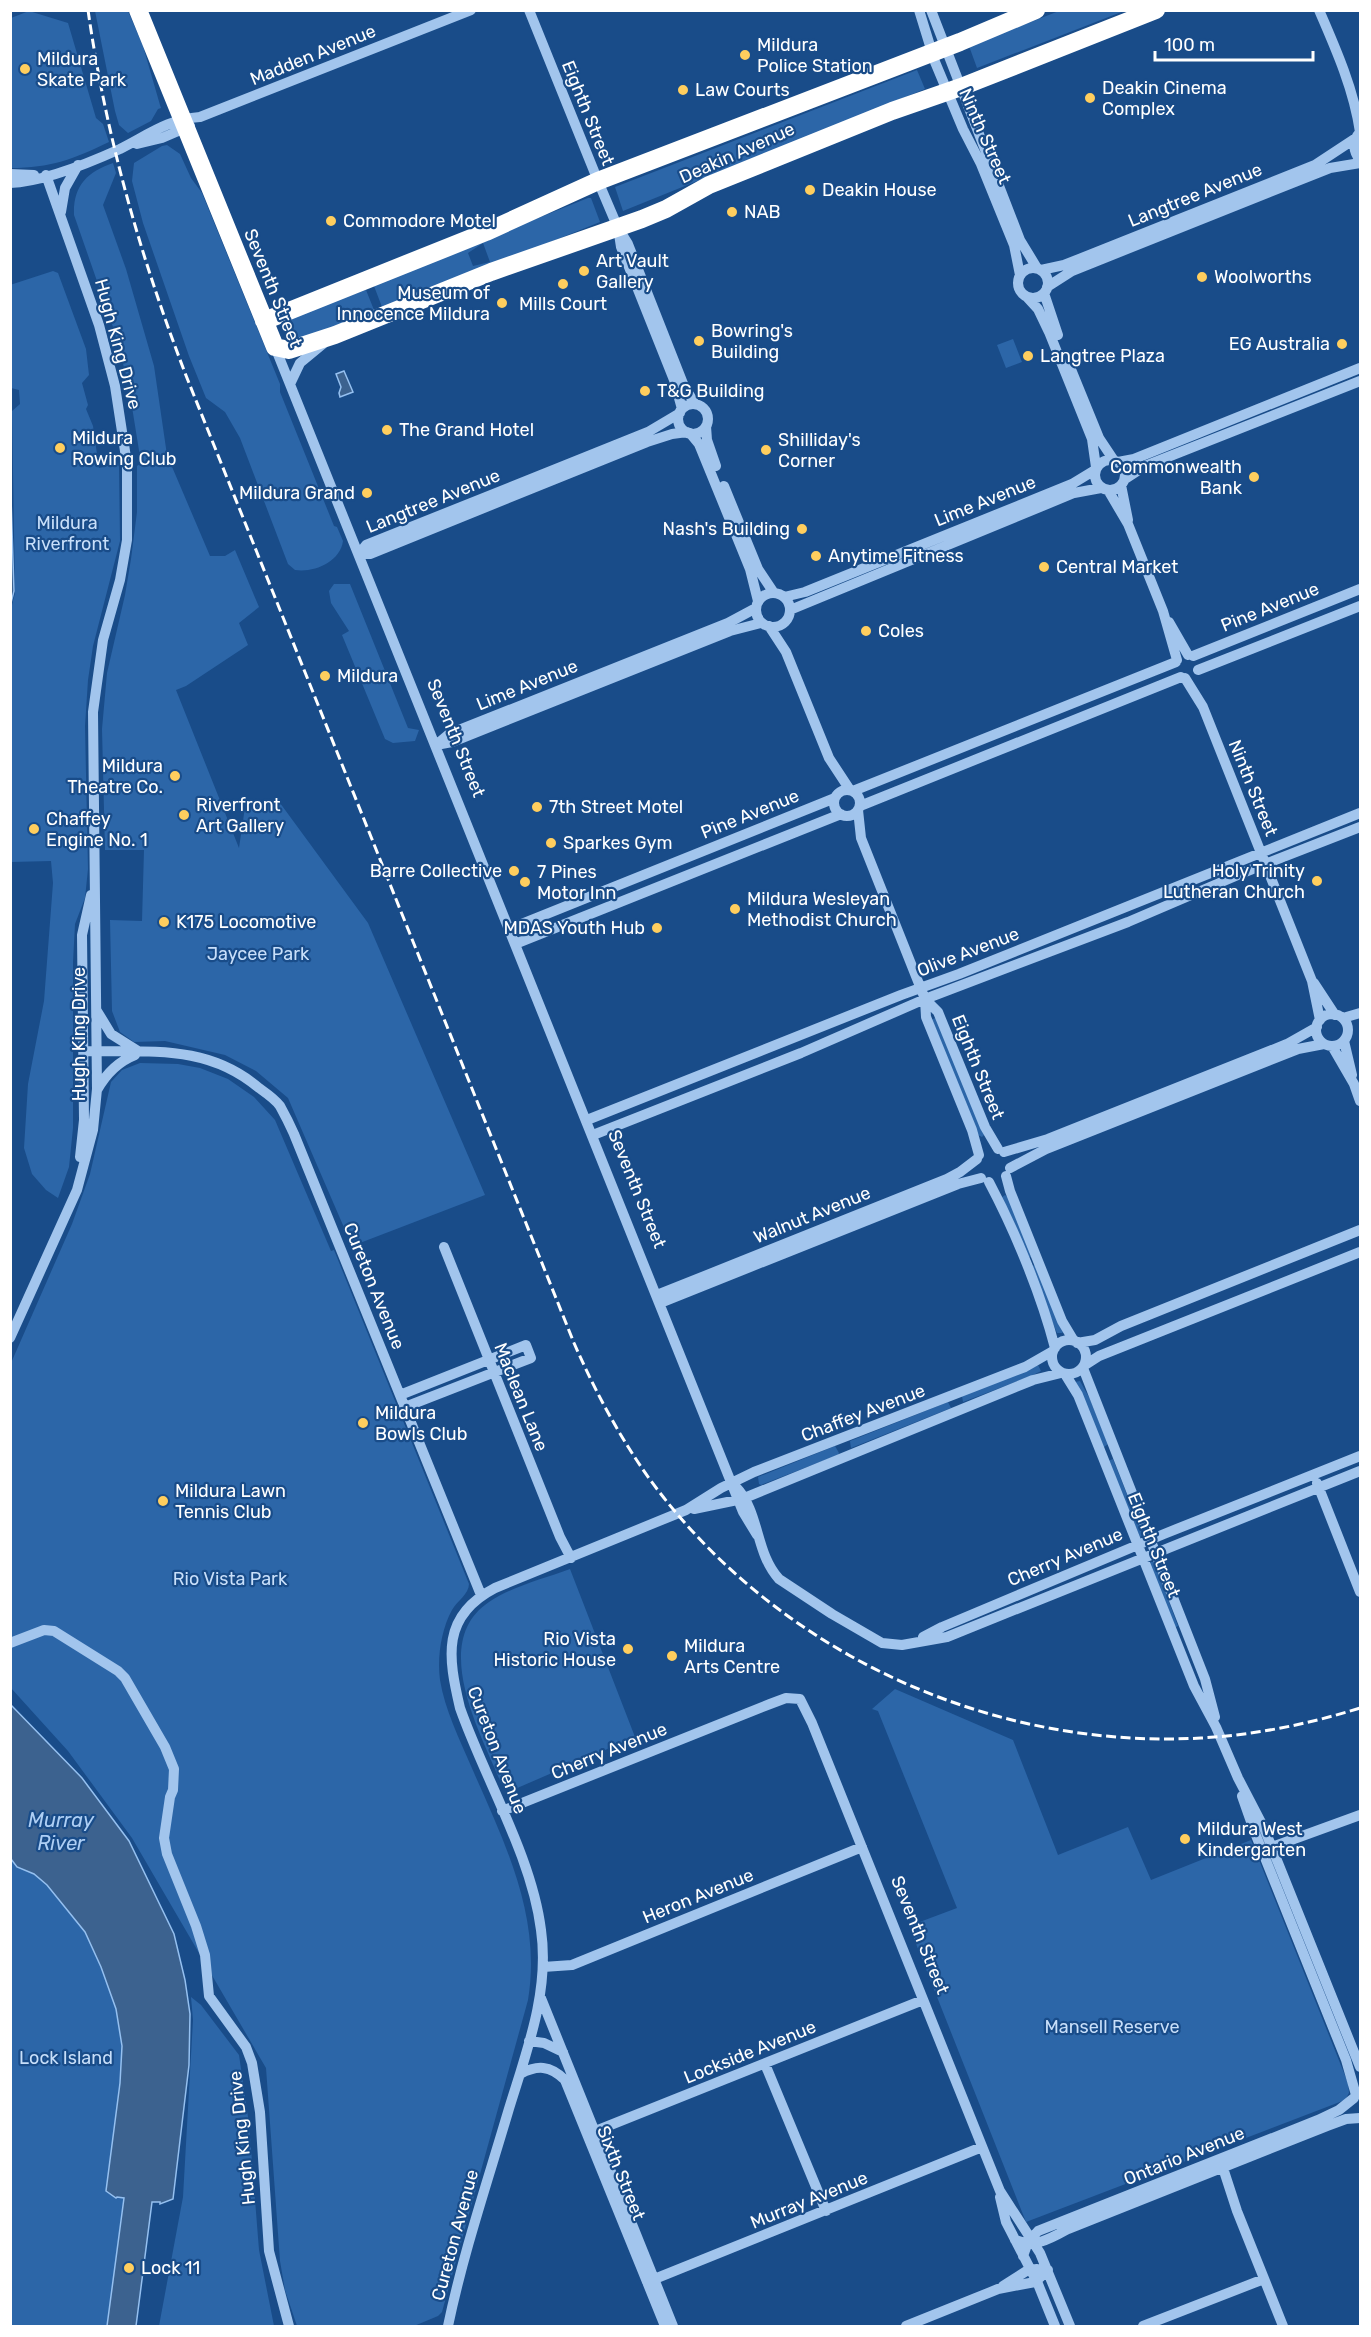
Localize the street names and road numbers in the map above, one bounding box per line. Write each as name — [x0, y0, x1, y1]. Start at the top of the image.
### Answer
street label: Madden Avenue — [247, 20, 379, 90]
street label: Eighth Street — [557, 57, 619, 169]
street label: Ninth Street — [954, 85, 1016, 187]
street label: Deakin Avenue — [676, 118, 798, 188]
street label: Langtree Avenue — [1125, 158, 1265, 232]
street label: Seventh Street — [239, 226, 307, 350]
street label: Hugh King Drive — [90, 276, 146, 412]
street label: Langtree Avenue — [363, 464, 503, 538]
street label: Lime Avenue — [931, 471, 1039, 531]
street label: Pine Avenue — [1218, 577, 1322, 637]
street label: Lime Avenue — [473, 655, 581, 715]
street label: Seventh Street — [422, 676, 490, 800]
street label: Ninth Street — [1224, 737, 1282, 839]
street label: Pine Avenue — [698, 784, 802, 844]
street label: Olive Avenue — [914, 922, 1022, 982]
street label: Hugh King Drive — [68, 967, 90, 1101]
street label: Eighth Street — [947, 1011, 1009, 1123]
street label: Seventh Street — [603, 1127, 671, 1251]
street label: Walnut Avenue — [750, 1182, 874, 1248]
street label: Cureton Avenue — [339, 1219, 409, 1353]
street label: Maclean Lane — [489, 1340, 553, 1454]
street label: Chaffey Avenue — [798, 1379, 928, 1447]
street label: Eighth Street — [1123, 1489, 1185, 1601]
street label: Cherry Avenue — [1004, 1523, 1126, 1591]
street label: Cureton Avenue — [463, 1683, 531, 1817]
street label: Cherry Avenue — [548, 1718, 670, 1784]
street label: Heron Avenue — [639, 1864, 757, 1928]
street label: Seventh Street — [886, 1873, 954, 1997]
street label: Lockside Avenue — [681, 2015, 819, 2089]
street label: Hugh King Drive — [224, 2070, 260, 2206]
street label: Ontario Avenue — [1120, 2122, 1248, 2190]
street label: Sixth Street — [592, 2123, 650, 2223]
street label: Murray Avenue — [747, 2166, 871, 2234]
street label: Cureton Avenue — [427, 2167, 483, 2303]

